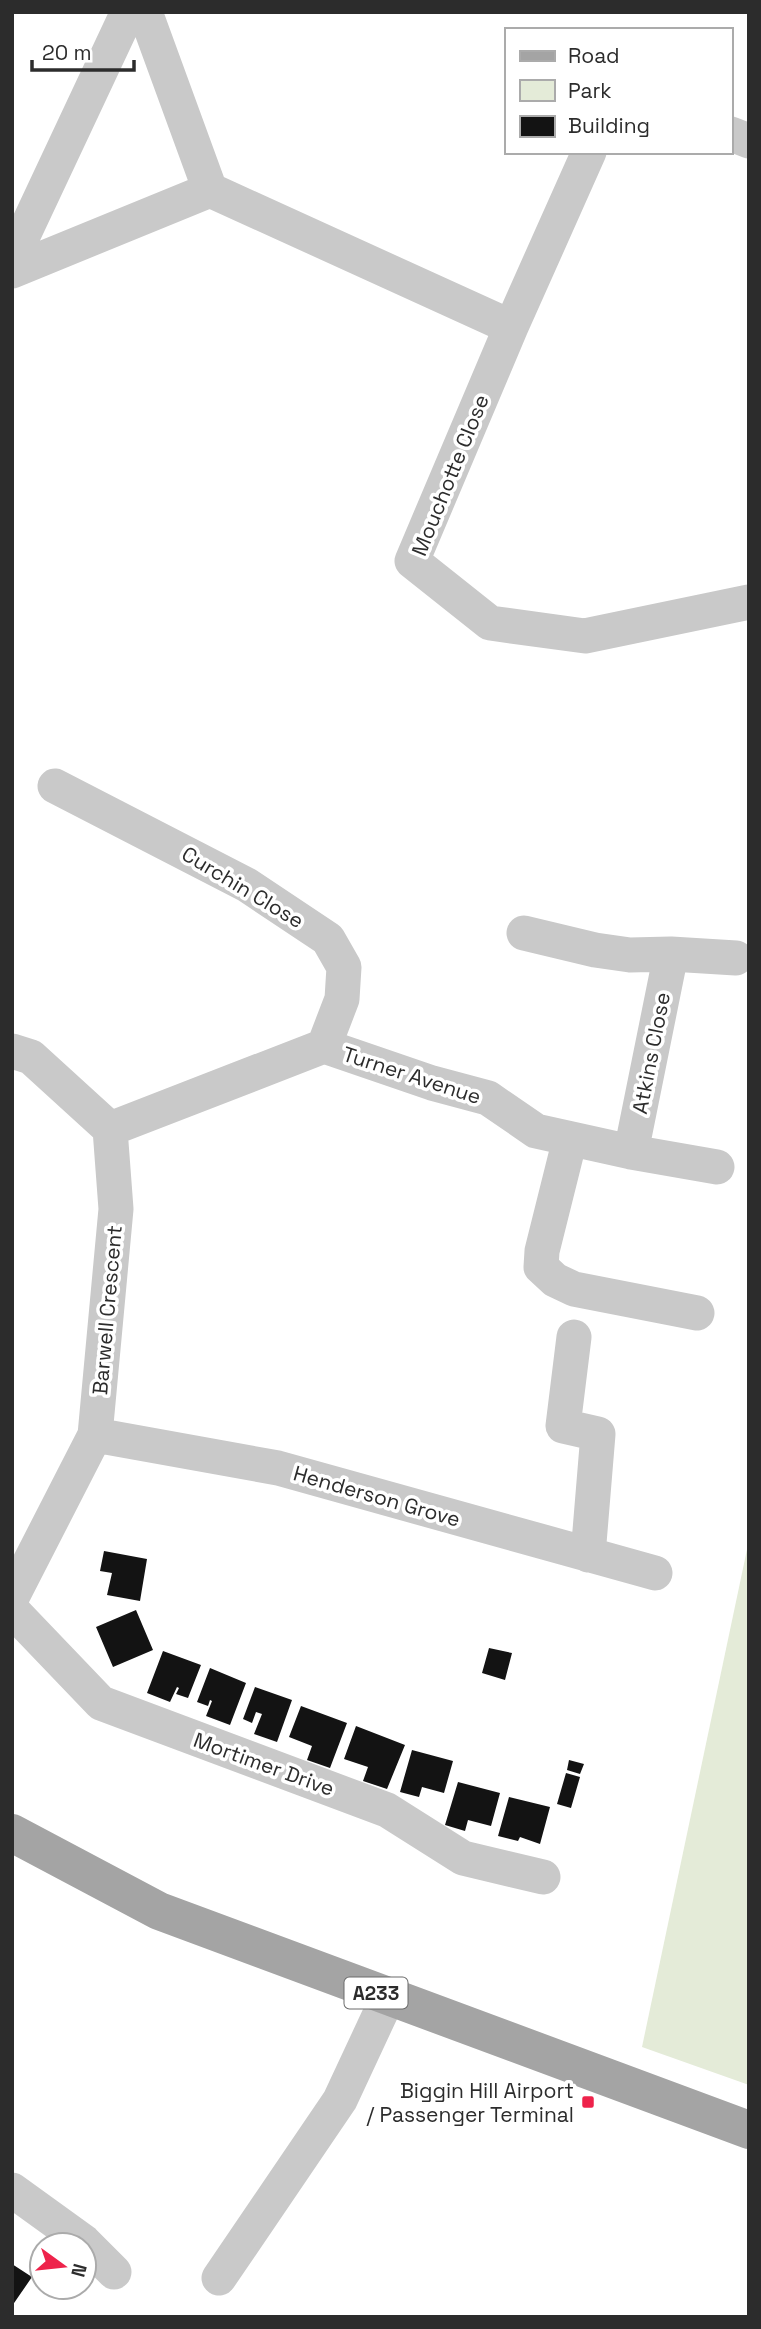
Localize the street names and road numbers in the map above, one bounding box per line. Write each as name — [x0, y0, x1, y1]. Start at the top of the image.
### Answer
street label: Mouchotte Close — [405, 390, 495, 560]
street label: Curchin Close — [177, 840, 309, 934]
street label: Atkins Close — [626, 990, 676, 1116]
street label: Turner Avenue — [339, 1040, 485, 1110]
street label: Barwell Crescent — [86, 1224, 128, 1396]
street label: Henderson Grove — [290, 1459, 464, 1533]
street label: Mortimer Drive — [190, 1726, 338, 1802]
road number: A233 — [344, 1978, 408, 2008]

